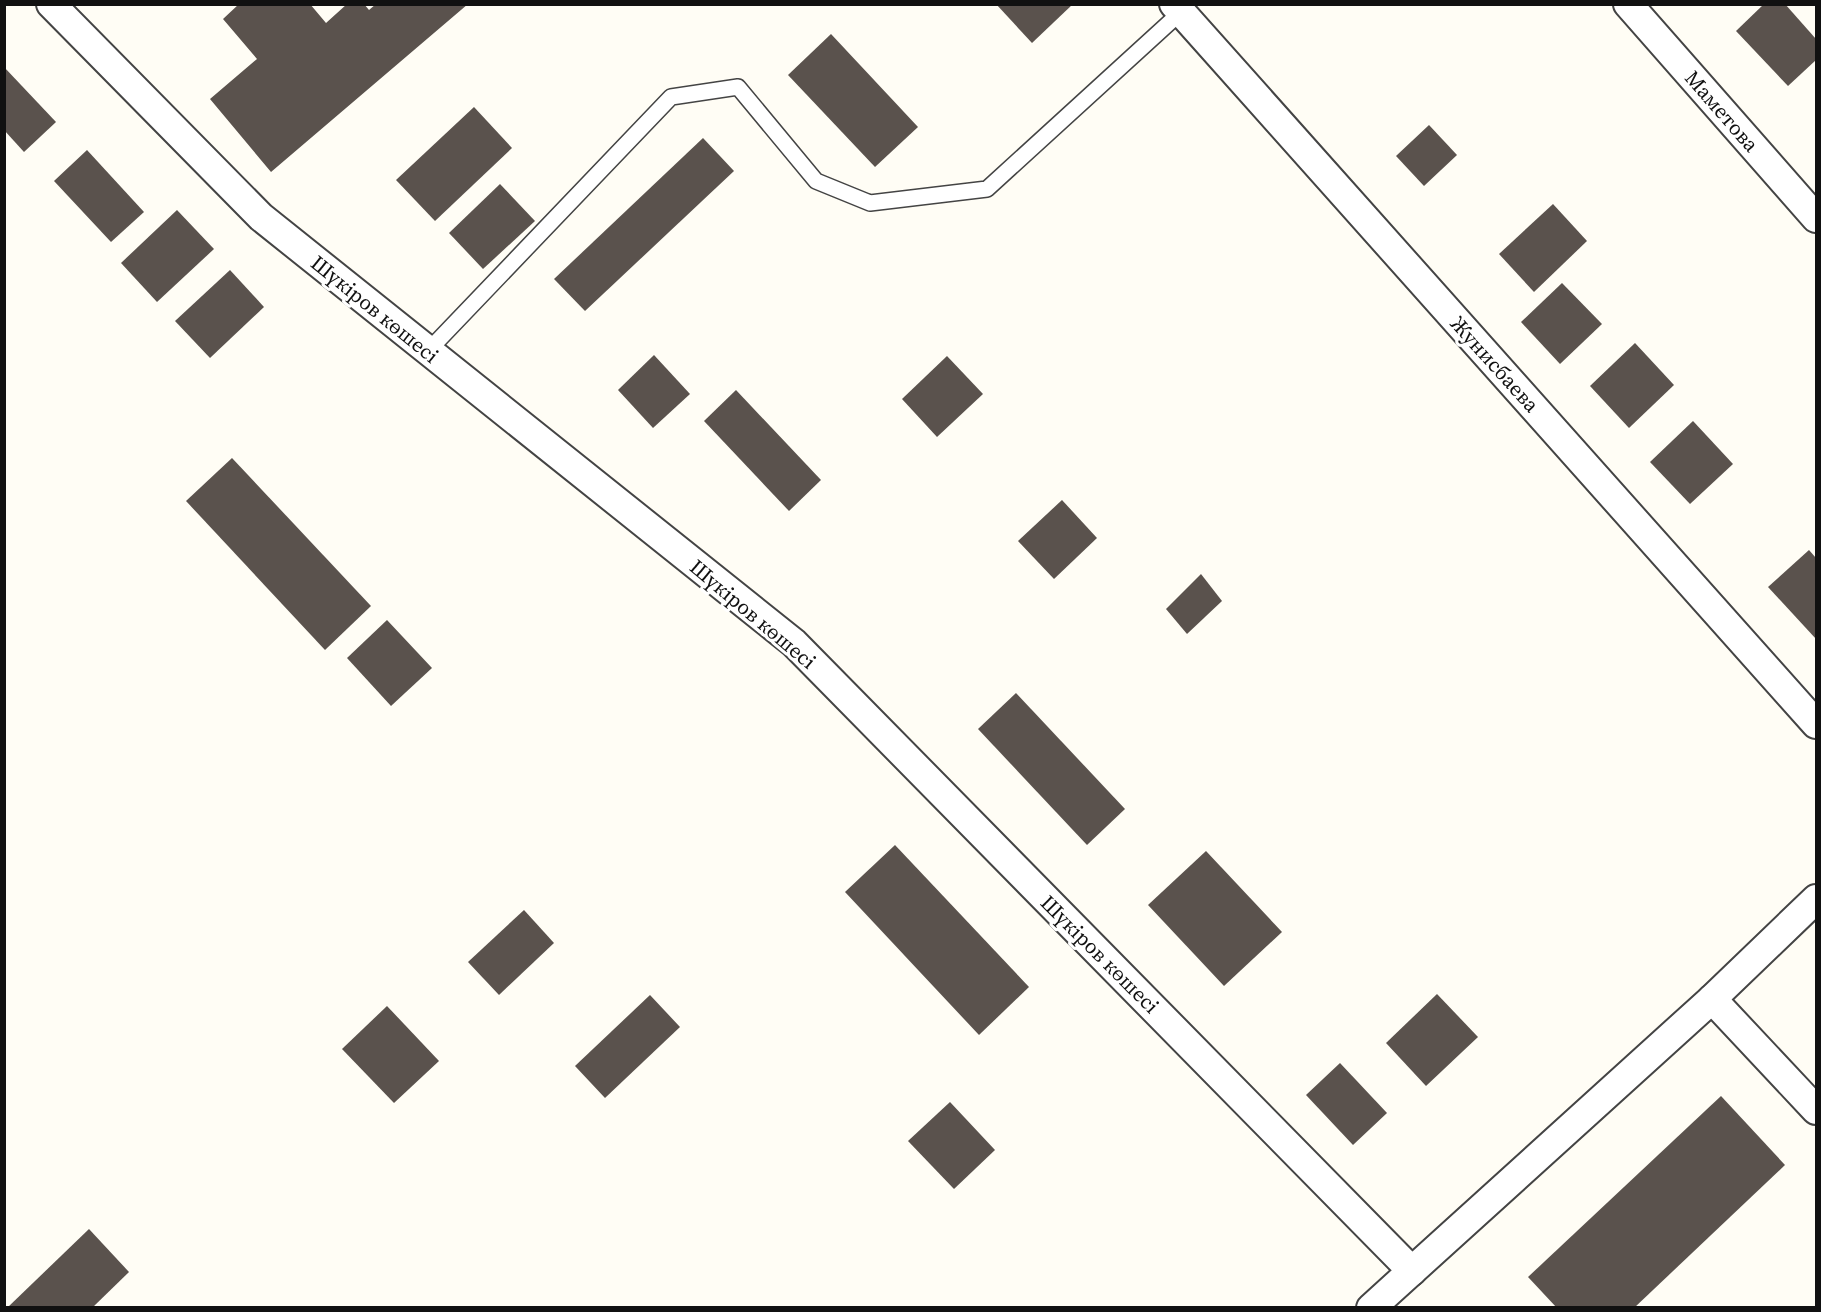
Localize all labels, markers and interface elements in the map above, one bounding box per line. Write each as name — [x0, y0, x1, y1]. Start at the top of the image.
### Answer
street label: Маметова — [1678, 64, 1766, 158]
street label: Шүкіров көшесі — [305, 248, 445, 370]
street label: Жунисбаева — [1444, 310, 1546, 419]
street label: Шүкіров көшесі — [684, 553, 822, 675]
street label: Шүкіров көшесі — [1034, 888, 1166, 1020]

